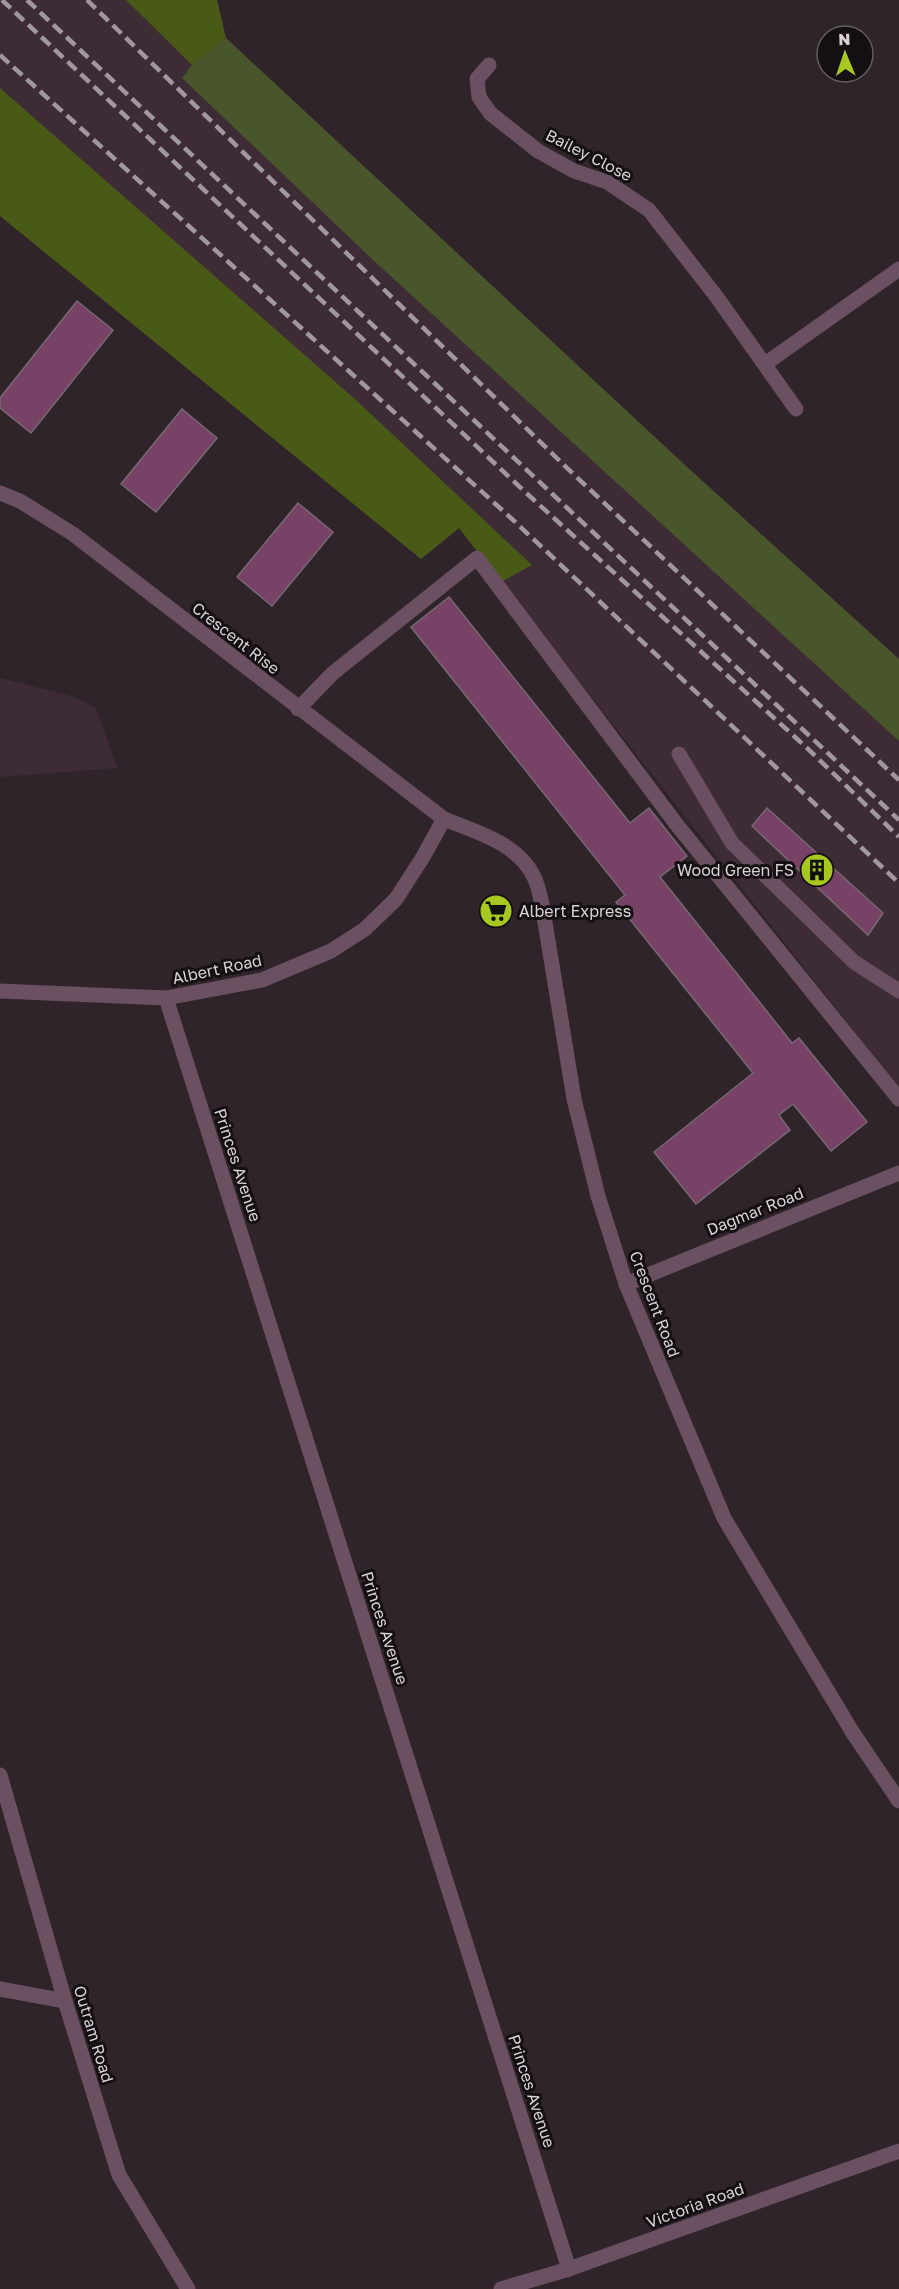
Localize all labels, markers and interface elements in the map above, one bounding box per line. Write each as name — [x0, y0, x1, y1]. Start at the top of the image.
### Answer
north arrow — [815, 24, 875, 84]
text: N — [838, 29, 851, 49]
street label: Bailey Close — [543, 125, 635, 185]
street label: Crescent Rise — [188, 598, 284, 678]
building icon: Wood Green FS — [799, 852, 835, 888]
place label: Wood Green FS — [677, 860, 794, 880]
supermarket icon: Albert Express — [478, 893, 514, 929]
place label: Albert Express — [519, 901, 631, 921]
street label: Albert Road — [171, 950, 263, 988]
street label: Princes Avenue — [210, 1106, 266, 1224]
street label: Dagmar Road — [704, 1182, 806, 1240]
street label: Crescent Road — [626, 1248, 684, 1360]
street label: Princes Avenue — [357, 1569, 413, 1687]
street label: Outram Road — [70, 1983, 118, 2085]
street label: Princes Avenue — [504, 2032, 560, 2150]
street label: Victoria Road — [643, 2178, 747, 2232]

